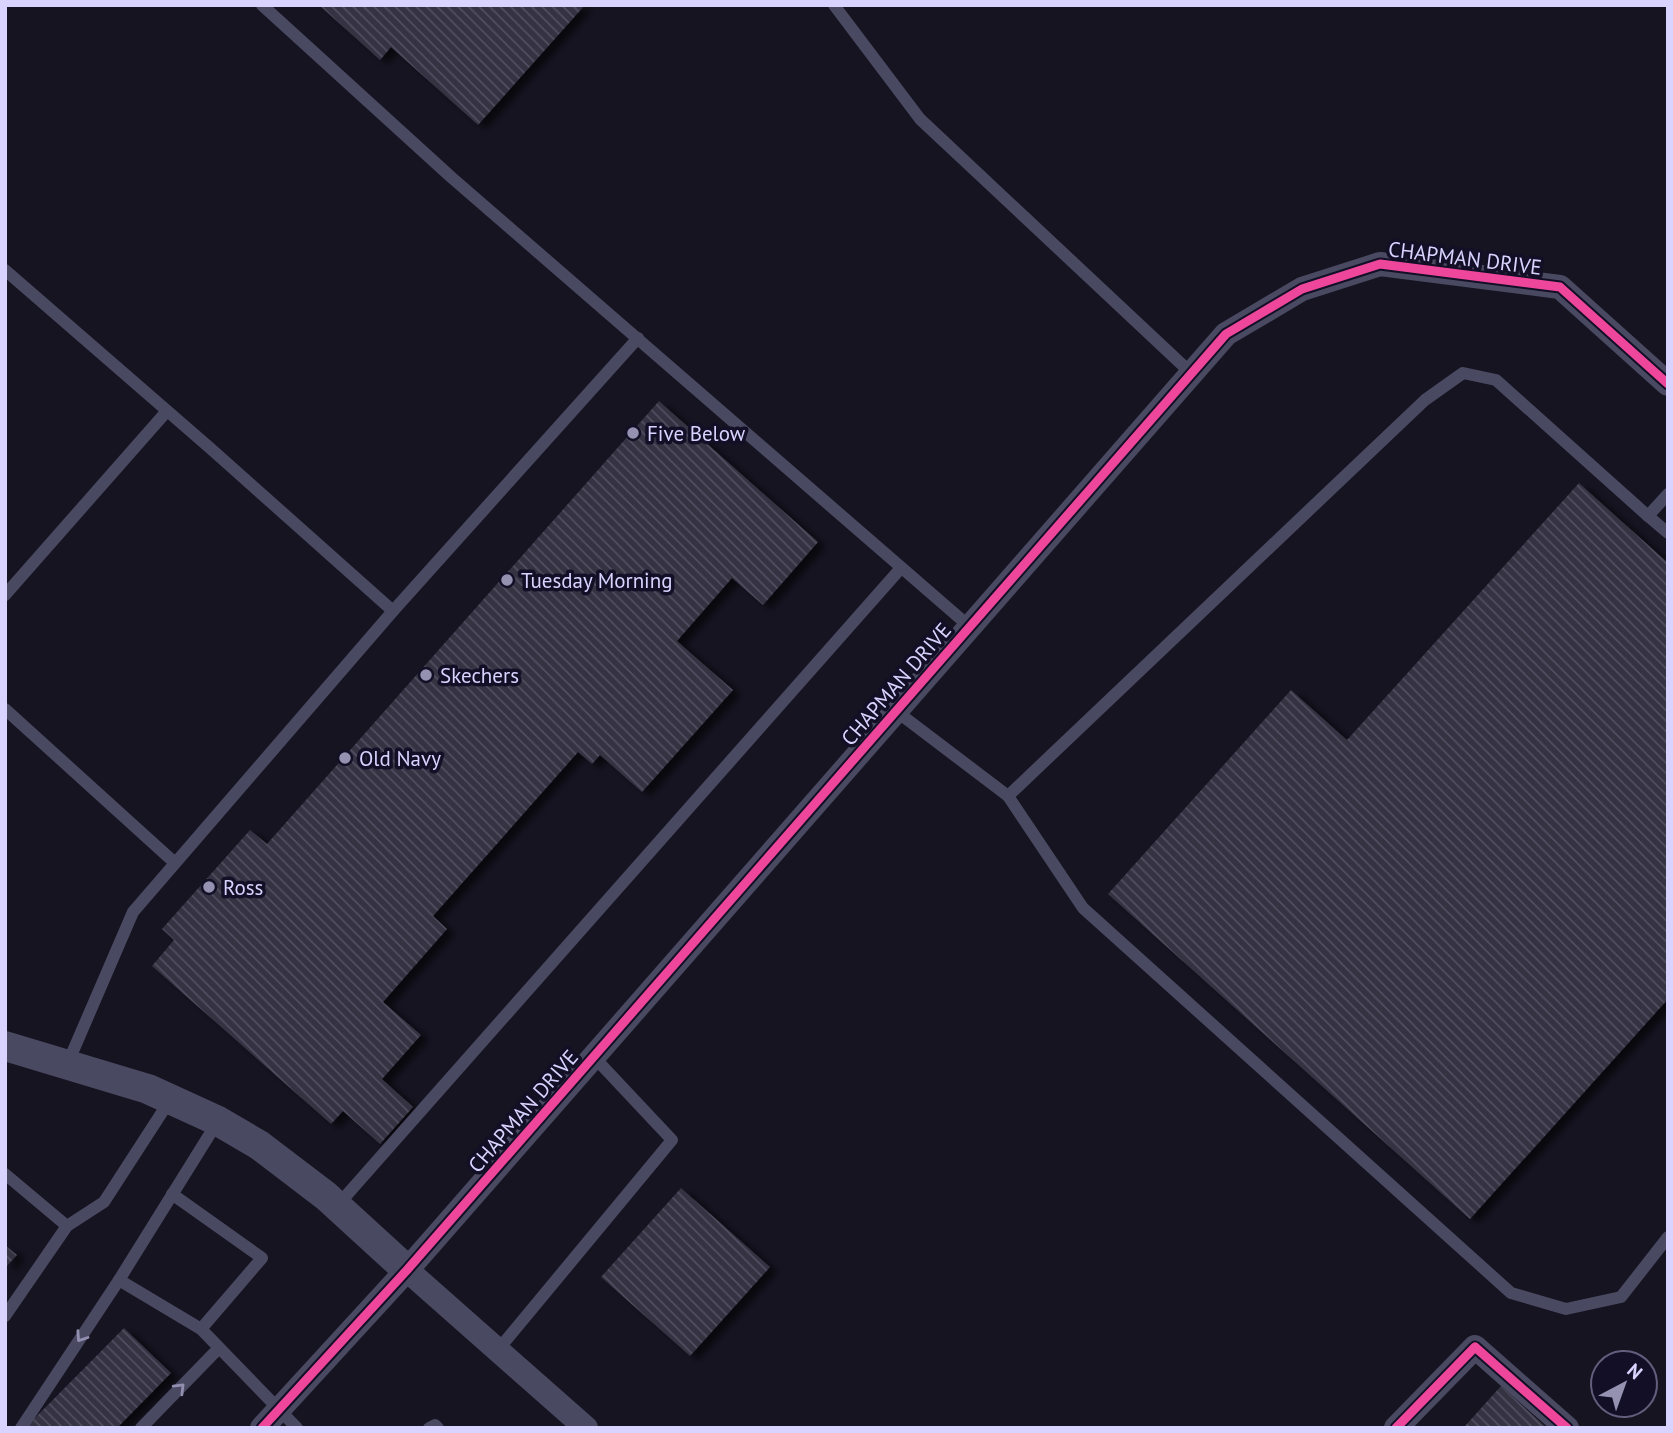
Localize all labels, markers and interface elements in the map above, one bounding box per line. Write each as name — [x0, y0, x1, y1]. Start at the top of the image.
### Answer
street label: CHAPMAN DRIVE — [1387, 235, 1543, 281]
place label: Five Below — [647, 420, 746, 447]
marker: Five Below — [625, 425, 641, 441]
place label: Tuesday Morning — [521, 567, 673, 594]
marker: Tuesday Morning — [499, 572, 515, 588]
street label: CHAPMAN DRIVE — [835, 617, 957, 751]
place label: Skechers — [440, 662, 519, 689]
marker: Skechers — [418, 667, 434, 683]
place label: Old Navy — [359, 745, 441, 772]
marker: Old Navy — [337, 750, 353, 766]
place label: Ross — [223, 874, 263, 901]
marker: Ross — [201, 879, 217, 895]
street label: CHAPMAN DRIVE — [462, 1044, 584, 1178]
one-way arrow — [77, 1329, 90, 1342]
north arrow — [1589, 1349, 1659, 1419]
text: N — [1623, 1358, 1648, 1384]
one-way arrow — [172, 1384, 184, 1396]

